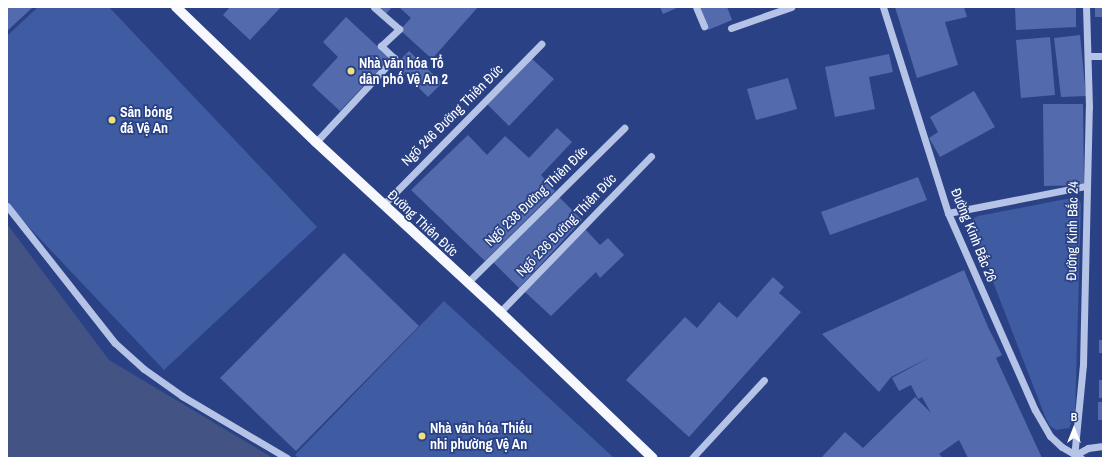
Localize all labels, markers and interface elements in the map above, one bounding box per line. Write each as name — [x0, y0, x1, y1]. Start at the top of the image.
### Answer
place label: Nhà văn hóa Tổ dân phố Vệ An 2 — [359, 55, 448, 88]
street label: Ngõ 246 Đường Thiên Đức — [398, 61, 506, 169]
marker: Nhà văn hóa Tổ dân phố Vệ An 2 — [346, 66, 356, 76]
place label: Sân bóng đá Vệ An — [120, 104, 172, 136]
marker: Sân bóng đá Vệ An — [107, 115, 117, 125]
street label: Ngõ 238 Đường Thiên Đức — [481, 143, 591, 249]
street label: Ngõ 236 Đường Thiên Đức — [513, 170, 619, 280]
street label: Đường Kinh Bắc 24 — [1063, 181, 1081, 281]
street label: Đường Thiên Đức — [384, 186, 462, 260]
street label: Đường Kinh Bắc 26 — [948, 186, 1000, 284]
north arrow — [1054, 409, 1094, 449]
text: B — [1071, 410, 1077, 424]
place label: Nhà văn hóa Thiếu nhi phường Vệ An — [430, 420, 532, 452]
marker: Nhà văn hóa Thiếu nhi phường Vệ An — [417, 431, 427, 441]

